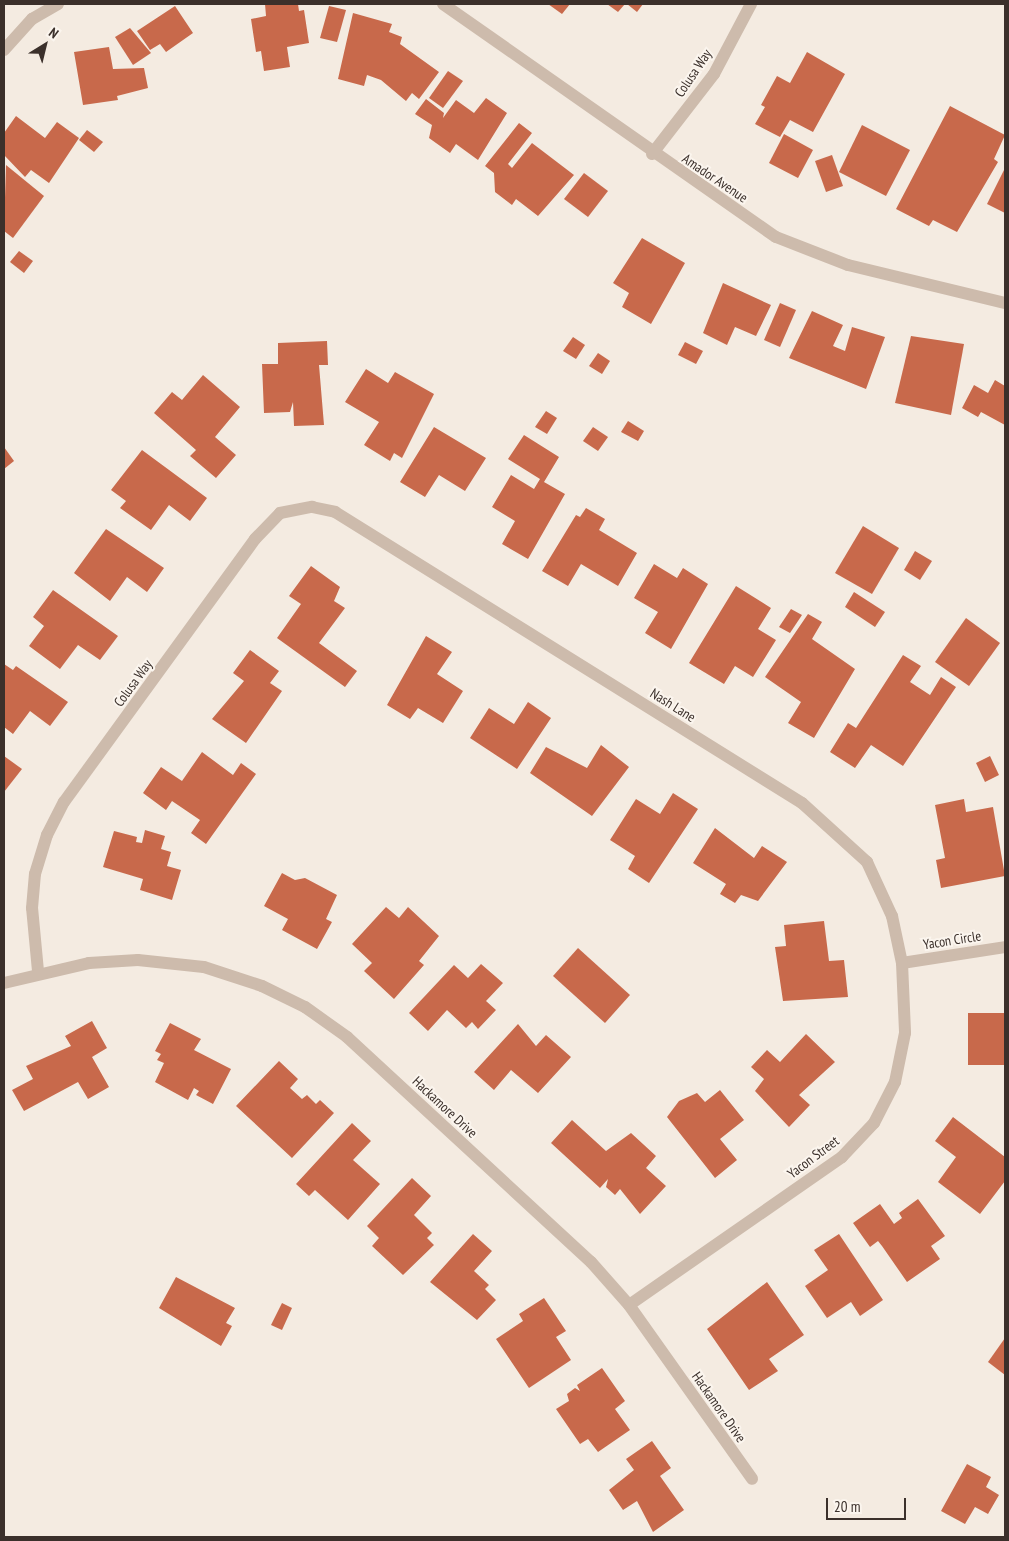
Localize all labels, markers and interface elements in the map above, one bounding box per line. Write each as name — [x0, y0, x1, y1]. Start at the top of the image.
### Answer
north arrow — [20, 20, 70, 70]
text: N — [45, 23, 62, 42]
street label: Colusa Way — [671, 46, 715, 100]
street label: Amador Avenue — [679, 150, 751, 206]
street label: Colusa Way — [110, 656, 156, 710]
street label: Nash Lane — [647, 685, 699, 725]
street label: Yacon Circle — [922, 927, 982, 953]
street label: Hackamore Drive — [409, 1073, 481, 1141]
street label: Yacon Street — [784, 1132, 842, 1182]
street label: Hackamore Drive — [689, 1368, 749, 1446]
scale bar — [829, 1488, 909, 1520]
text: 20 m — [834, 1497, 860, 1516]

